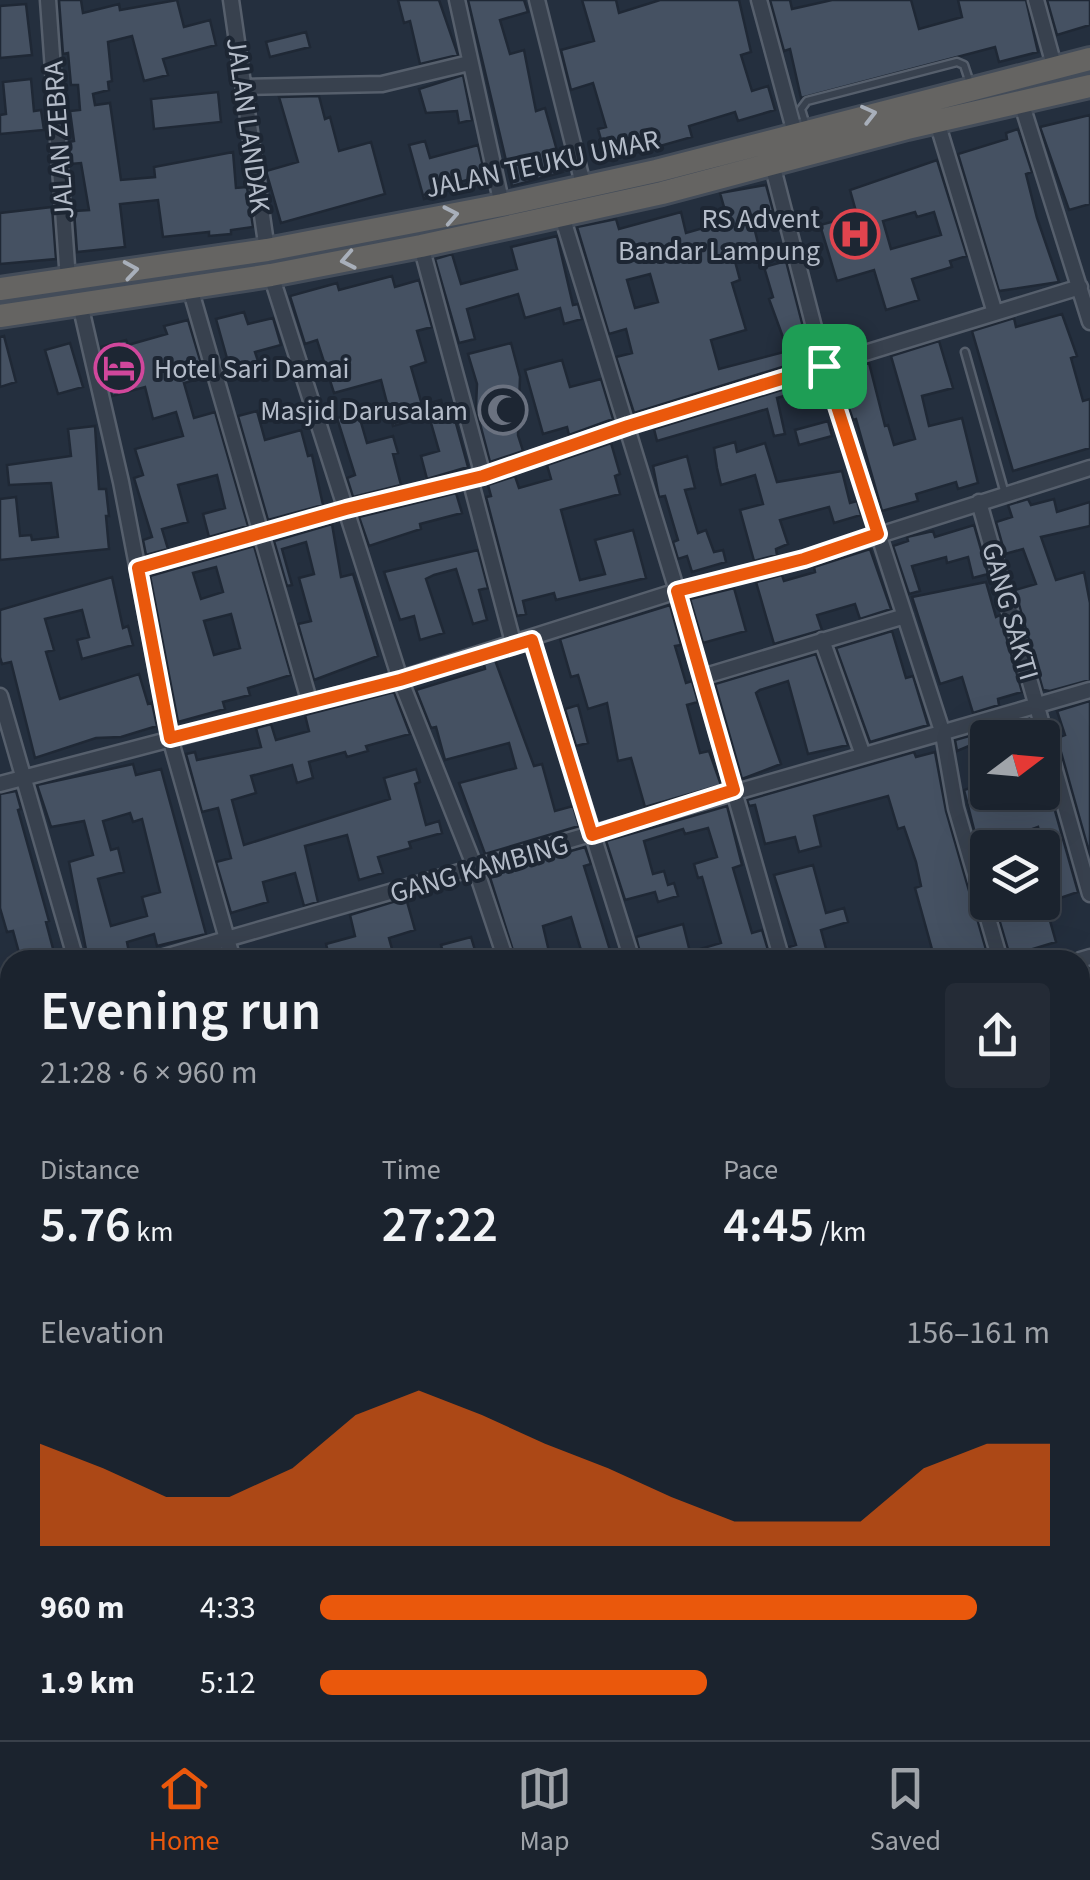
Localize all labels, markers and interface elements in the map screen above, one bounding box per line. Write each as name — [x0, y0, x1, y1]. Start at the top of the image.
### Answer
street label: JALAN LANDAK — [216, 35, 280, 216]
street label: JALAN ZEBRA — [33, 59, 84, 220]
one-way arrow — [860, 105, 877, 126]
street label: JALAN TEUKU UMAR — [422, 120, 663, 208]
place label: RS Advent Bandar Lampung — [618, 199, 821, 271]
one-way arrow — [443, 205, 460, 226]
hospital icon: RS Advent Bandar Lampung — [829, 208, 881, 260]
one-way arrow — [340, 249, 356, 270]
one-way arrow — [123, 260, 139, 281]
pin — [782, 324, 867, 409]
icon: arrive — [797, 339, 852, 394]
hotel icon: Hotel Sari Damai — [93, 342, 145, 394]
place label: Hotel Sari Damai — [154, 349, 349, 389]
mosque icon: Masjid Darusalam — [477, 384, 529, 436]
place label: Masjid Darusalam — [260, 391, 468, 431]
street label: GANG SAKTI — [971, 538, 1049, 685]
north arrow — [970, 720, 1060, 810]
map controls — [970, 720, 1060, 920]
street label: GANG KAMBING — [385, 824, 573, 914]
button: layers — [970, 830, 1060, 920]
text: Evening run — [40, 973, 321, 1051]
button: share — [945, 983, 1050, 1088]
text: 21:28 · 6 × 960 m — [40, 1050, 258, 1096]
text: Distance — [40, 1150, 140, 1190]
text: Time — [382, 1150, 441, 1190]
text: Pace — [723, 1150, 778, 1190]
text: 5.76 — [40, 1190, 131, 1261]
text: 27:22 — [382, 1190, 498, 1261]
text: 4:45 — [723, 1190, 814, 1261]
text: km — [131, 1212, 173, 1252]
text: /km — [814, 1212, 867, 1252]
text: Elevation — [40, 1310, 165, 1356]
text: 156–161 m — [906, 1310, 1050, 1356]
text: 960 m — [40, 1585, 125, 1631]
text: 4:33 — [200, 1585, 256, 1631]
text: 1.9 km — [40, 1660, 135, 1706]
text: 5:12 — [200, 1660, 256, 1706]
tab: Home — [149, 1761, 219, 1861]
tab: Map — [517, 1761, 572, 1861]
tab: Saved — [870, 1761, 941, 1861]

